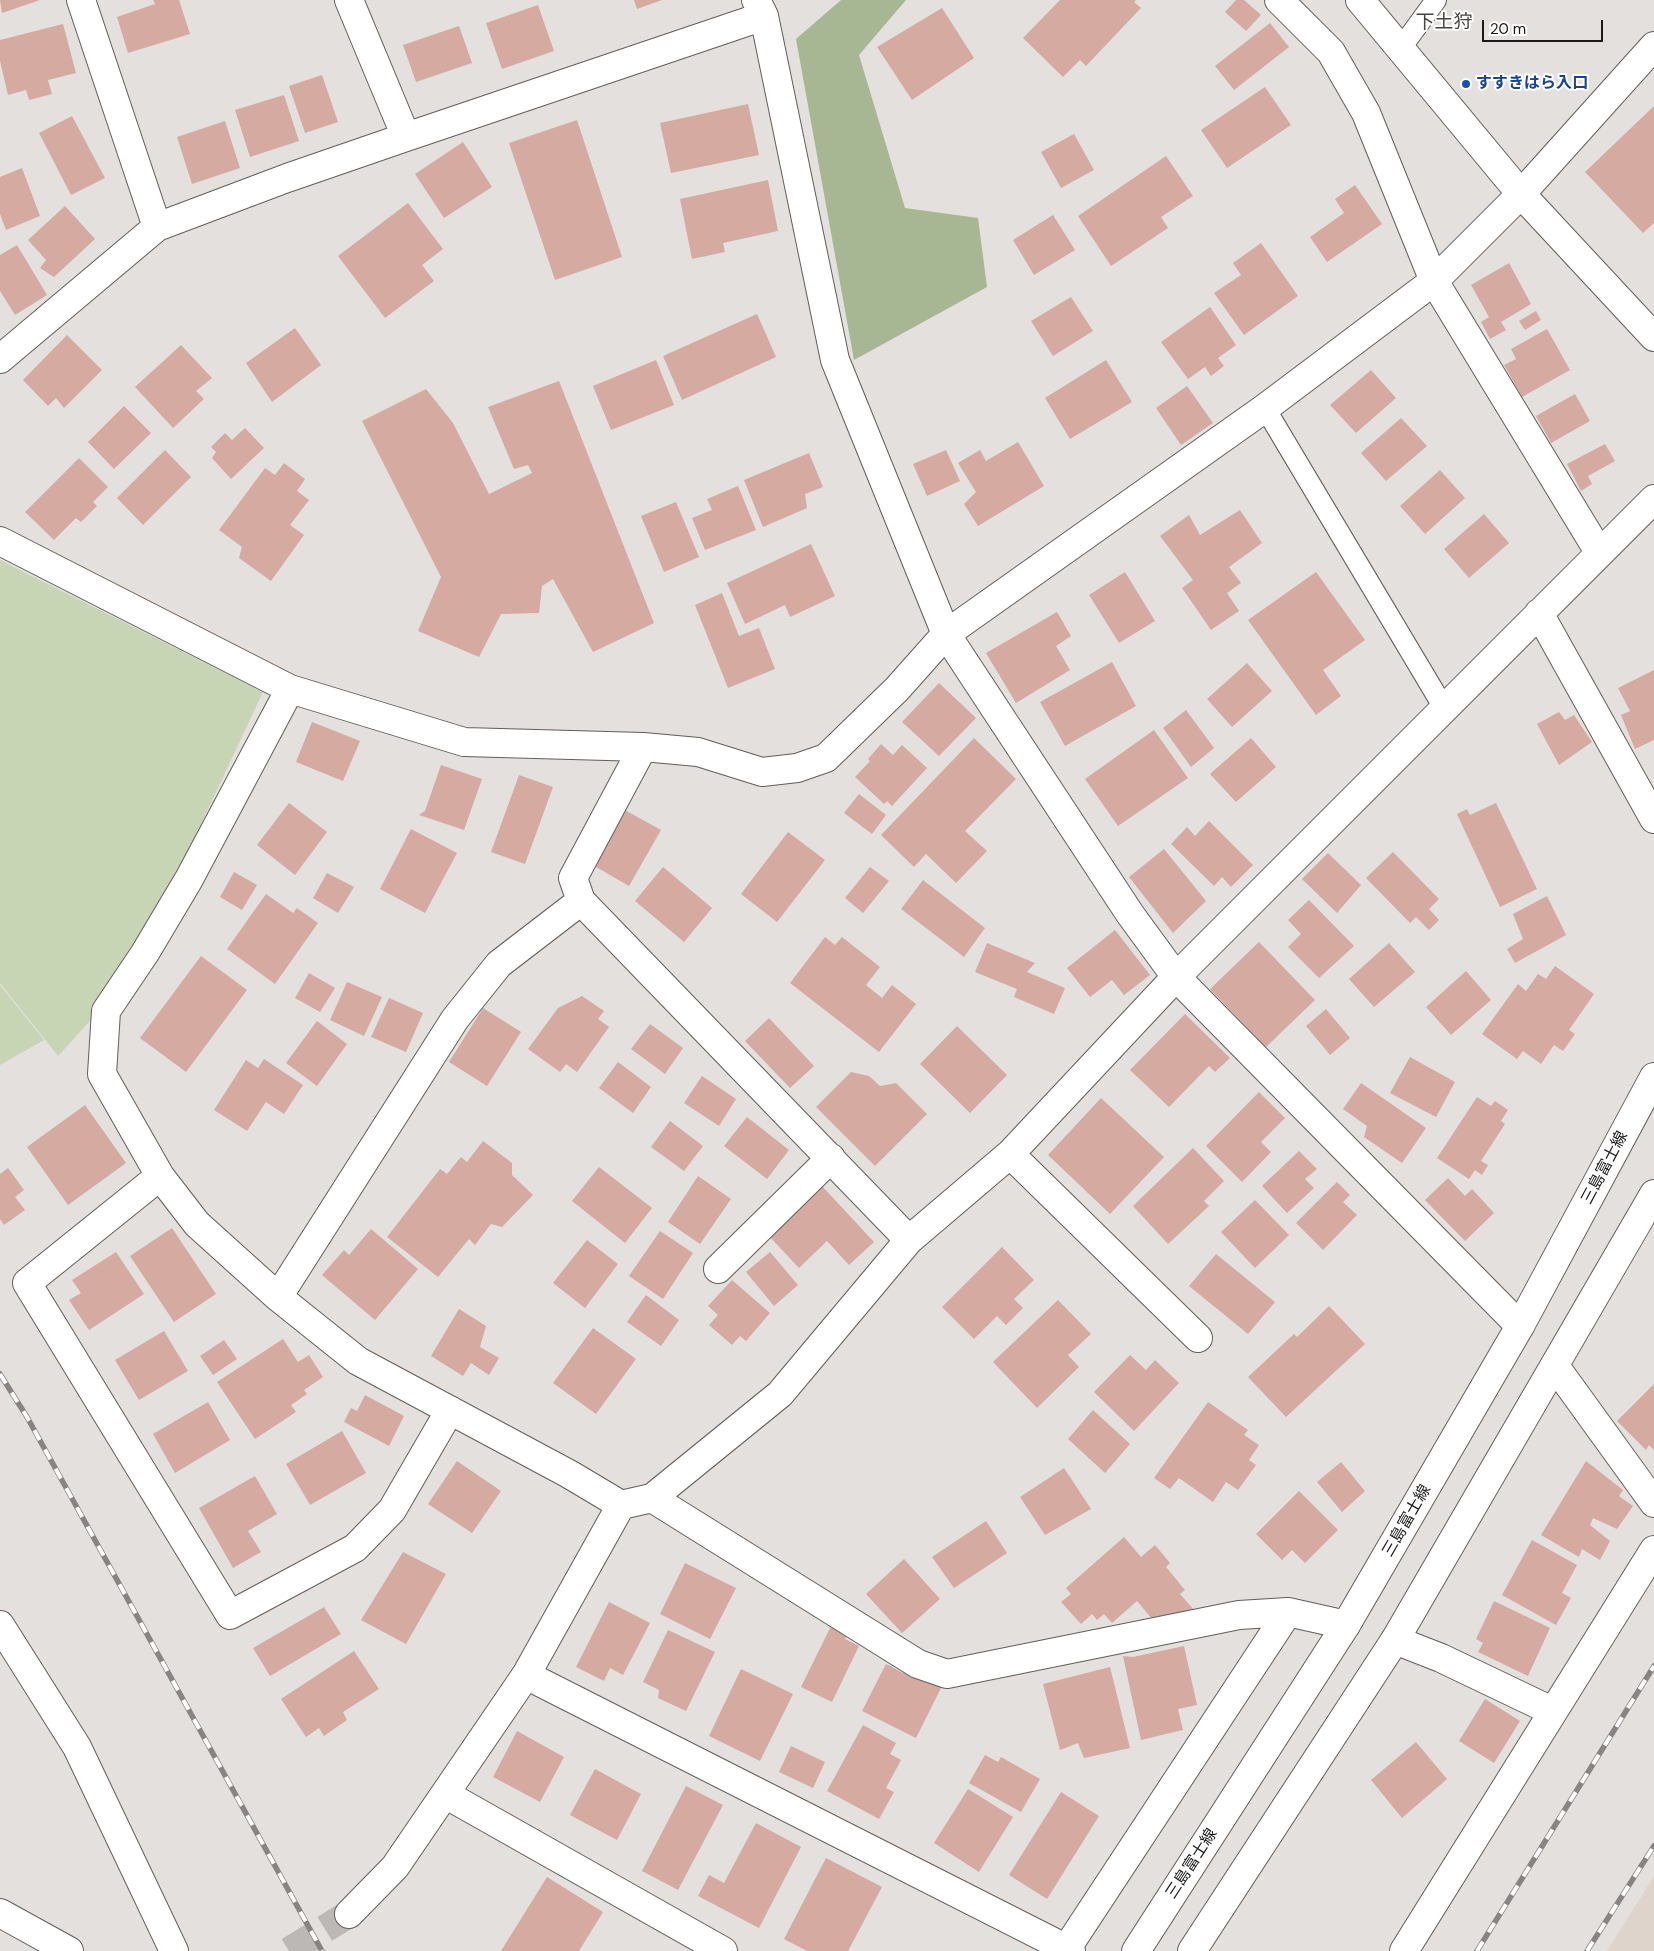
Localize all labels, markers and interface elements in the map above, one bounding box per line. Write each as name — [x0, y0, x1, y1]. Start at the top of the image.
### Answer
scale bar — [1484, 10, 1605, 42]
district label: 下土狩 — [1416, 12, 1472, 34]
text: 20 m — [1490, 19, 1526, 39]
place label: すすきはら入口 — [1476, 74, 1588, 94]
marker: すすきはら入口 — [1460, 78, 1472, 90]
street label: 三島富士線 — [1578, 1128, 1632, 1208]
street label: 三島富士線 — [1379, 1482, 1435, 1560]
street label: 三島富士線 — [1162, 1825, 1222, 1903]

